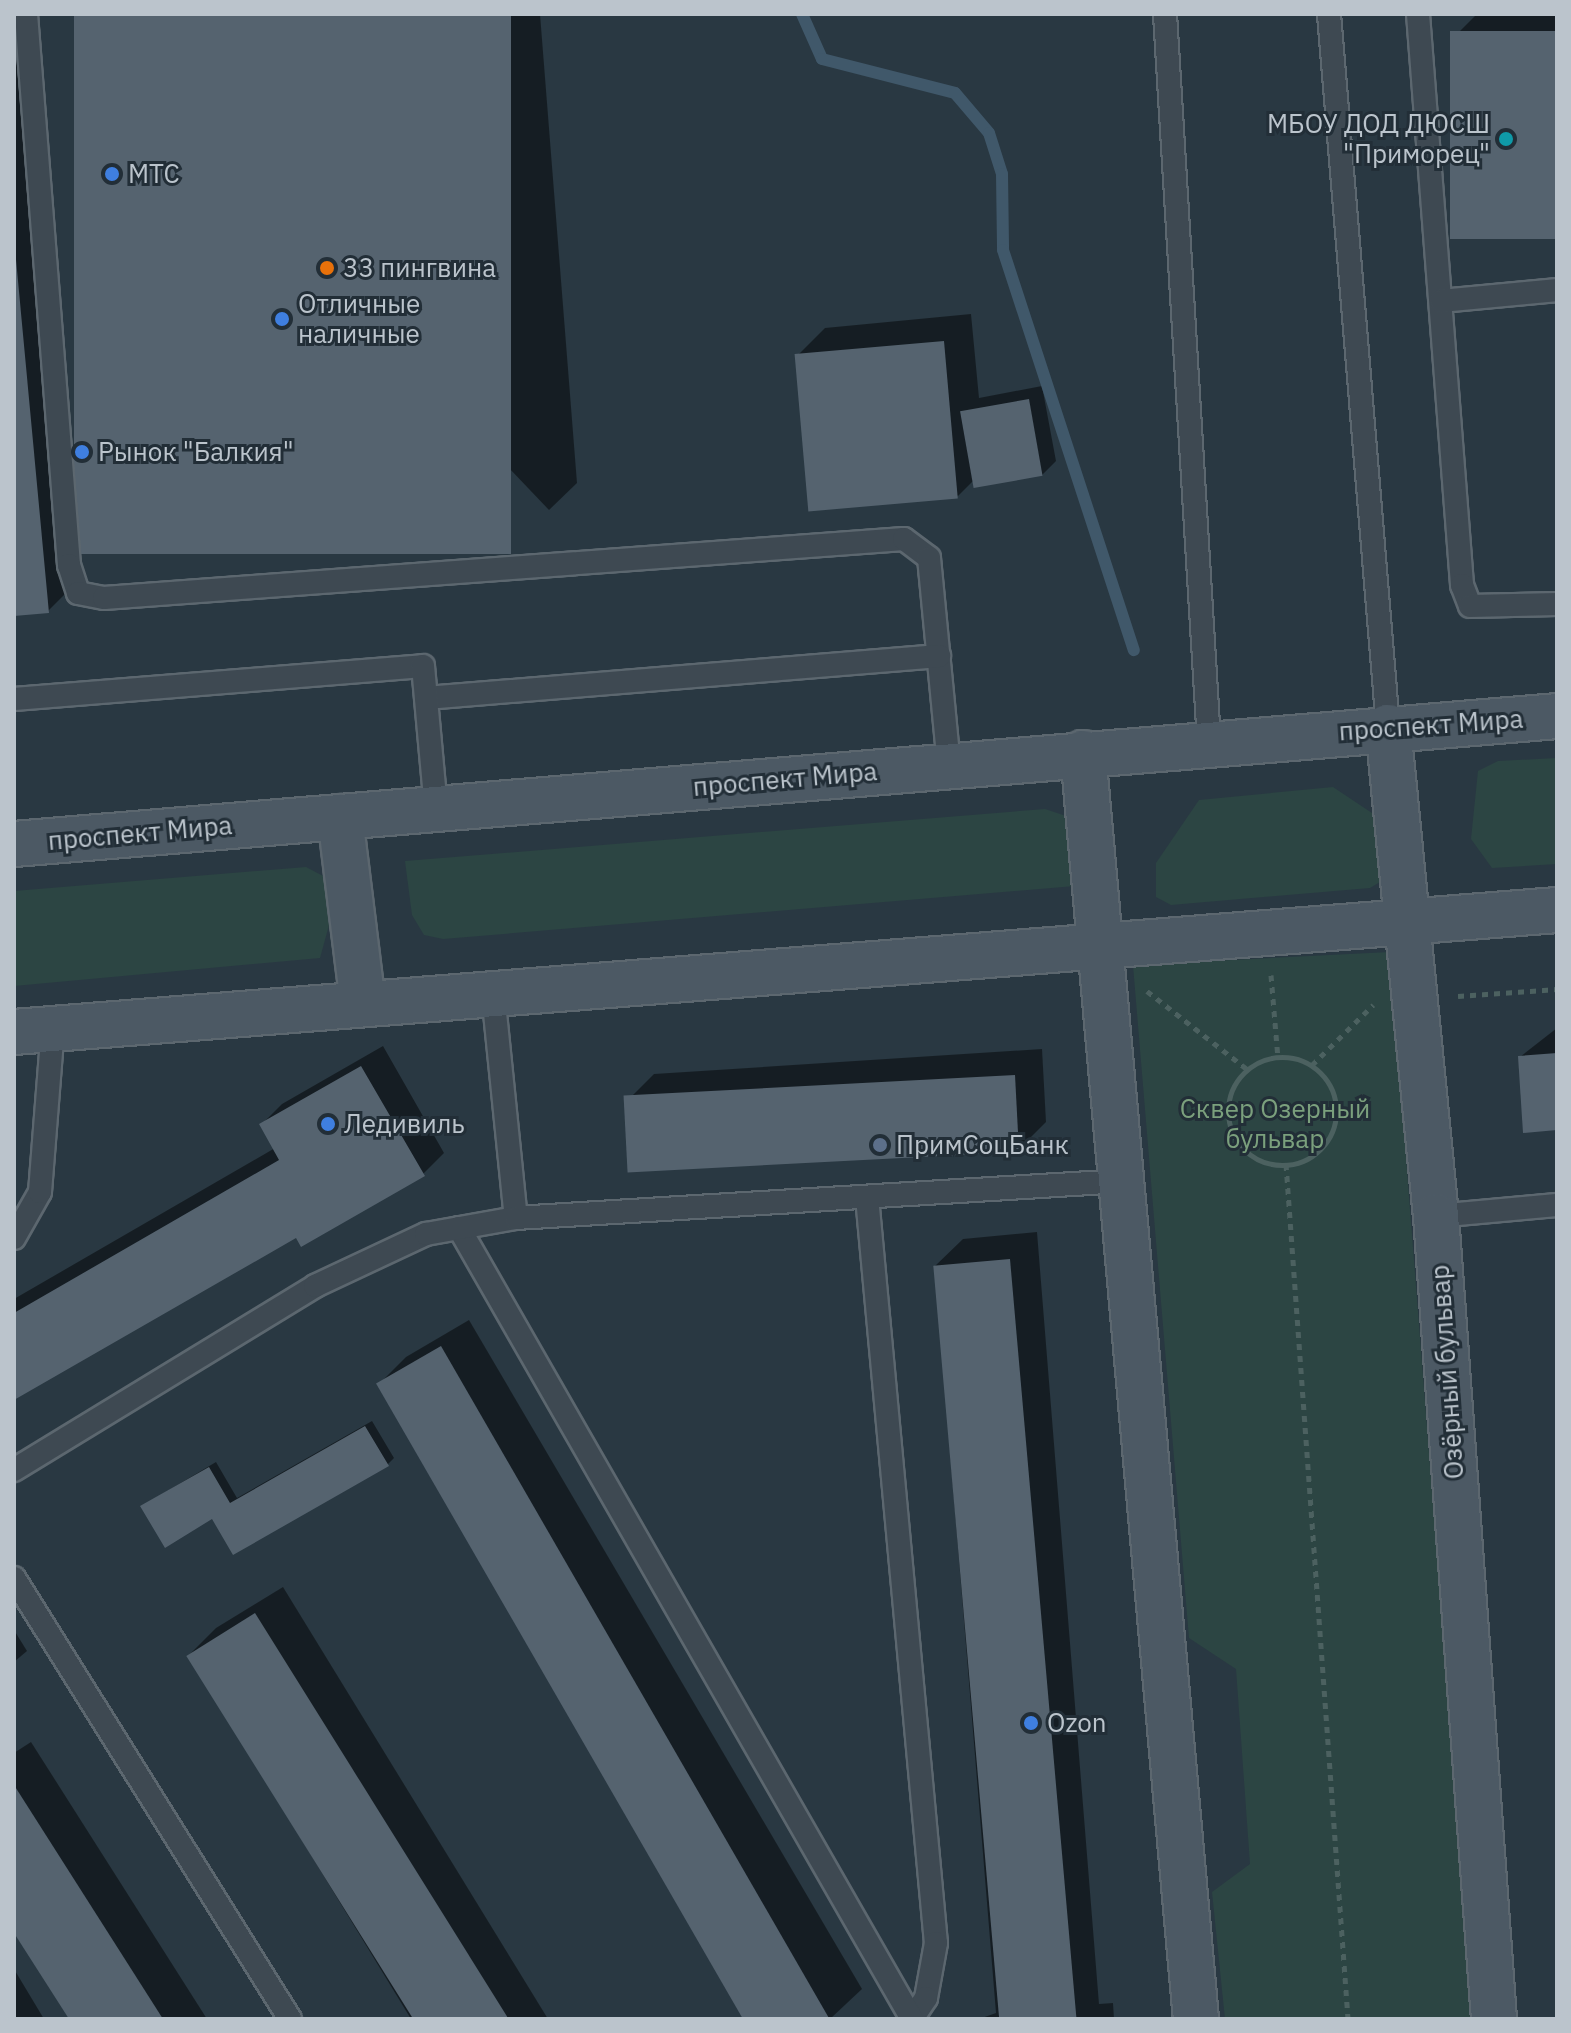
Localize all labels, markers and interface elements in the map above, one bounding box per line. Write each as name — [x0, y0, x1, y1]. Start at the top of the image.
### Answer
place label: МБОУ ДОД ДЮСШ "Приморец" — [1267, 108, 1490, 170]
marker: МБОУ ДОД ДЮСШ "Приморец" — [1497, 130, 1515, 148]
place label: МТС — [128, 158, 180, 190]
marker: МТС — [103, 165, 121, 183]
place label: 33 пингвина — [343, 252, 496, 284]
marker: 33 пингвина — [318, 259, 336, 277]
place label: Отличные наличные — [298, 288, 420, 350]
marker: Отличные наличные — [273, 310, 291, 328]
place label: Рынок "Балкия" — [98, 436, 294, 468]
marker: Рынок "Балкия" — [73, 443, 91, 461]
street label: проспект Мира — [1338, 703, 1524, 747]
street label: проспект Мира — [692, 755, 878, 803]
street label: проспект Мира — [47, 809, 233, 857]
park label: Сквер Озерный бульвар — [1180, 1093, 1370, 1154]
place label: Ледивиль — [344, 1108, 465, 1140]
marker: Ледивиль — [319, 1115, 337, 1133]
place label: ПримСоцБанк — [896, 1129, 1069, 1161]
marker: ПримСоцБанк — [871, 1136, 889, 1154]
street label: Озёрный бульвар — [1424, 1264, 1470, 1480]
place label: Ozon — [1047, 1707, 1107, 1739]
marker: Ozon — [1022, 1714, 1040, 1732]

